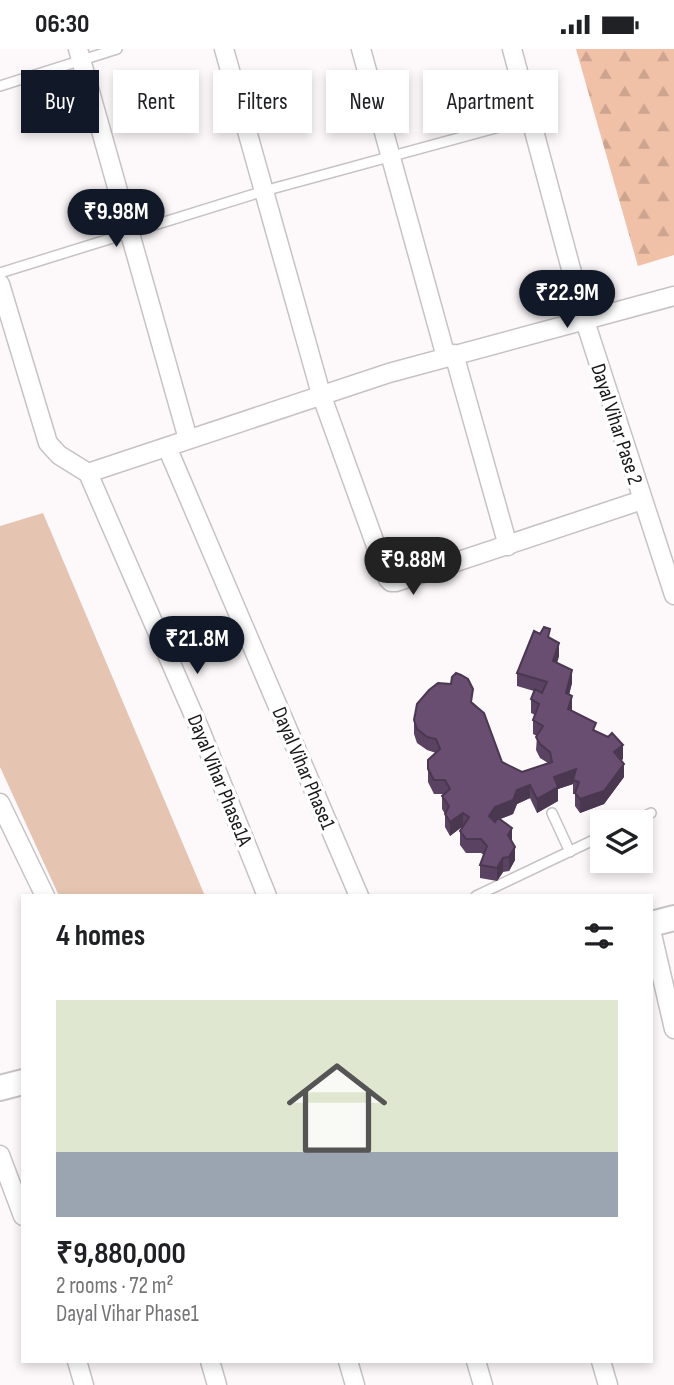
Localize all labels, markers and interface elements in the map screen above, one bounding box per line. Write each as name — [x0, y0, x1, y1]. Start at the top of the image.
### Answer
text: 06:30 — [35, 9, 89, 40]
chip: Buy — [21, 70, 99, 133]
chip: Rent — [113, 70, 199, 133]
chip: Filters — [213, 70, 312, 133]
chip: New — [326, 70, 409, 133]
chip: Apartment — [423, 70, 558, 133]
pin: ₹9.98M — [59, 189, 173, 249]
text: ₹9.98M — [84, 198, 148, 226]
pin: ₹22.9M — [510, 271, 624, 330]
text: ₹22.9M — [535, 279, 599, 307]
street label: Dayal Vihar Pase 2 — [585, 361, 648, 488]
pin: ₹9.88M — [356, 538, 470, 597]
text: ₹9.88M — [380, 546, 446, 574]
pin: ₹21.8M — [140, 617, 254, 676]
text: ₹21.8M — [165, 625, 229, 653]
street label: Dayal Vihar Phase1 — [267, 703, 341, 834]
street label: Dayal Vihar Phase1A — [182, 711, 258, 851]
map controls — [590, 810, 653, 873]
button: layers — [590, 810, 653, 873]
icon: filters — [580, 917, 618, 955]
text: 4 homes — [56, 918, 145, 954]
icon: home — [274, 1045, 400, 1171]
text: ₹9,880,000 — [56, 1236, 186, 1272]
text: 2 rooms · 72 m² — [56, 1272, 174, 1300]
text: Dayal Vihar Phase1 — [56, 1300, 199, 1328]

